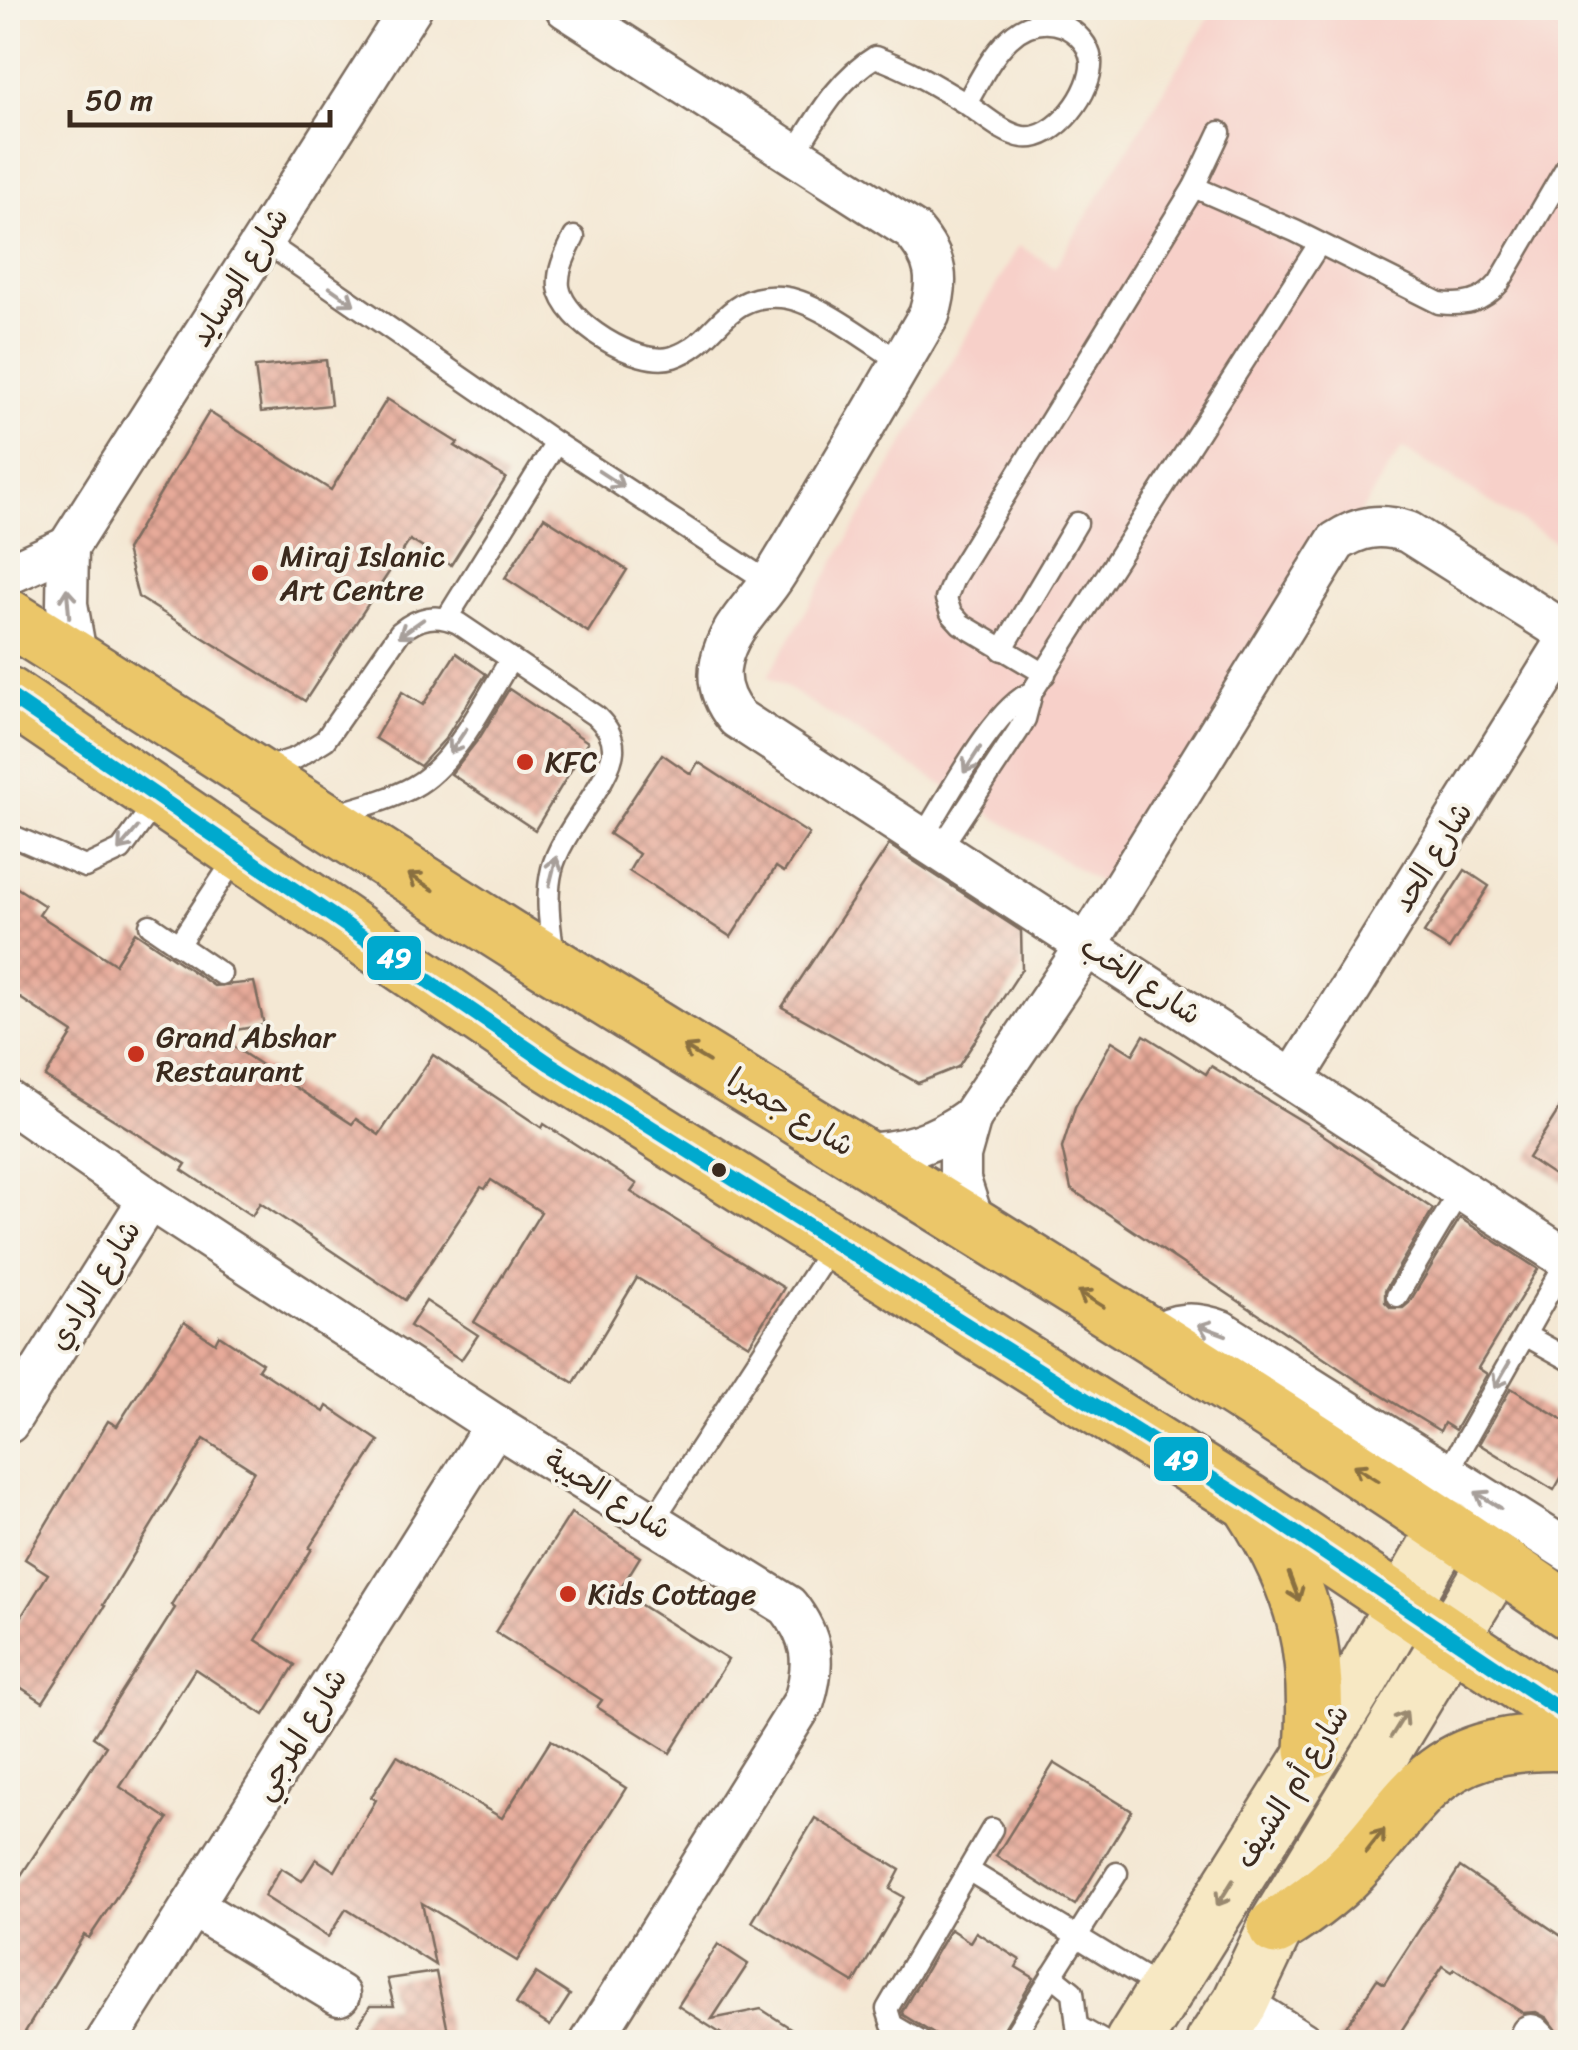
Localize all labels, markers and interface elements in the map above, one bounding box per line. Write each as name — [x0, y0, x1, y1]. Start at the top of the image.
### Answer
scale bar — [70, 65, 330, 127]
text: 50 m — [85, 73, 153, 127]
street label: شارع الوسايد — [174, 196, 304, 358]
one-way arrow — [328, 285, 356, 306]
one-way arrow — [596, 468, 624, 489]
place label: Miraj Islanic Art Centre — [279, 529, 445, 617]
marker: Miraj Islanic Art Centre — [249, 562, 271, 584]
one-way arrow — [58, 588, 77, 620]
one-way arrow — [398, 617, 425, 638]
one-way arrow — [448, 726, 469, 754]
place label: KFC — [545, 735, 598, 789]
one-way arrow — [962, 745, 983, 774]
marker: KFC — [514, 751, 536, 773]
street label: شارع الحد — [1376, 790, 1488, 924]
one-way arrow — [117, 826, 140, 851]
one-way arrow — [544, 856, 563, 887]
one-way arrow — [407, 871, 436, 892]
street label: شارع الخب — [1069, 920, 1213, 1040]
text: 49 — [377, 933, 411, 982]
line badge: 49 — [365, 934, 423, 982]
place label: Grand Abshar Restaurant — [156, 1010, 337, 1098]
marker: Grand Abshar Restaurant — [125, 1043, 147, 1065]
one-way arrow — [683, 1044, 711, 1064]
street label: شارع جميرا — [717, 1053, 865, 1171]
unlabelled marker — [709, 1160, 729, 1180]
street label: شارع الرادي — [32, 1209, 156, 1361]
one-way arrow — [1078, 1289, 1106, 1310]
one-way arrow — [1197, 1319, 1228, 1337]
one-way arrow — [1492, 1360, 1512, 1390]
street label: شارع الحيبة — [534, 1434, 682, 1554]
line badge: 49 — [1152, 1435, 1210, 1483]
text: 49 — [1164, 1435, 1198, 1484]
one-way arrow — [1352, 1463, 1381, 1484]
one-way arrow — [1474, 1490, 1503, 1510]
place label: Kids Cottage — [588, 1567, 756, 1621]
one-way arrow — [1287, 1572, 1305, 1602]
marker: Kids Cottage — [557, 1583, 579, 1605]
street label: شارع المرجي — [238, 1657, 362, 1811]
street label: شارع أم الشيف — [1220, 1693, 1364, 1879]
one-way arrow — [1389, 1710, 1409, 1739]
one-way arrow — [1364, 1828, 1386, 1854]
one-way arrow — [1215, 1878, 1235, 1907]

